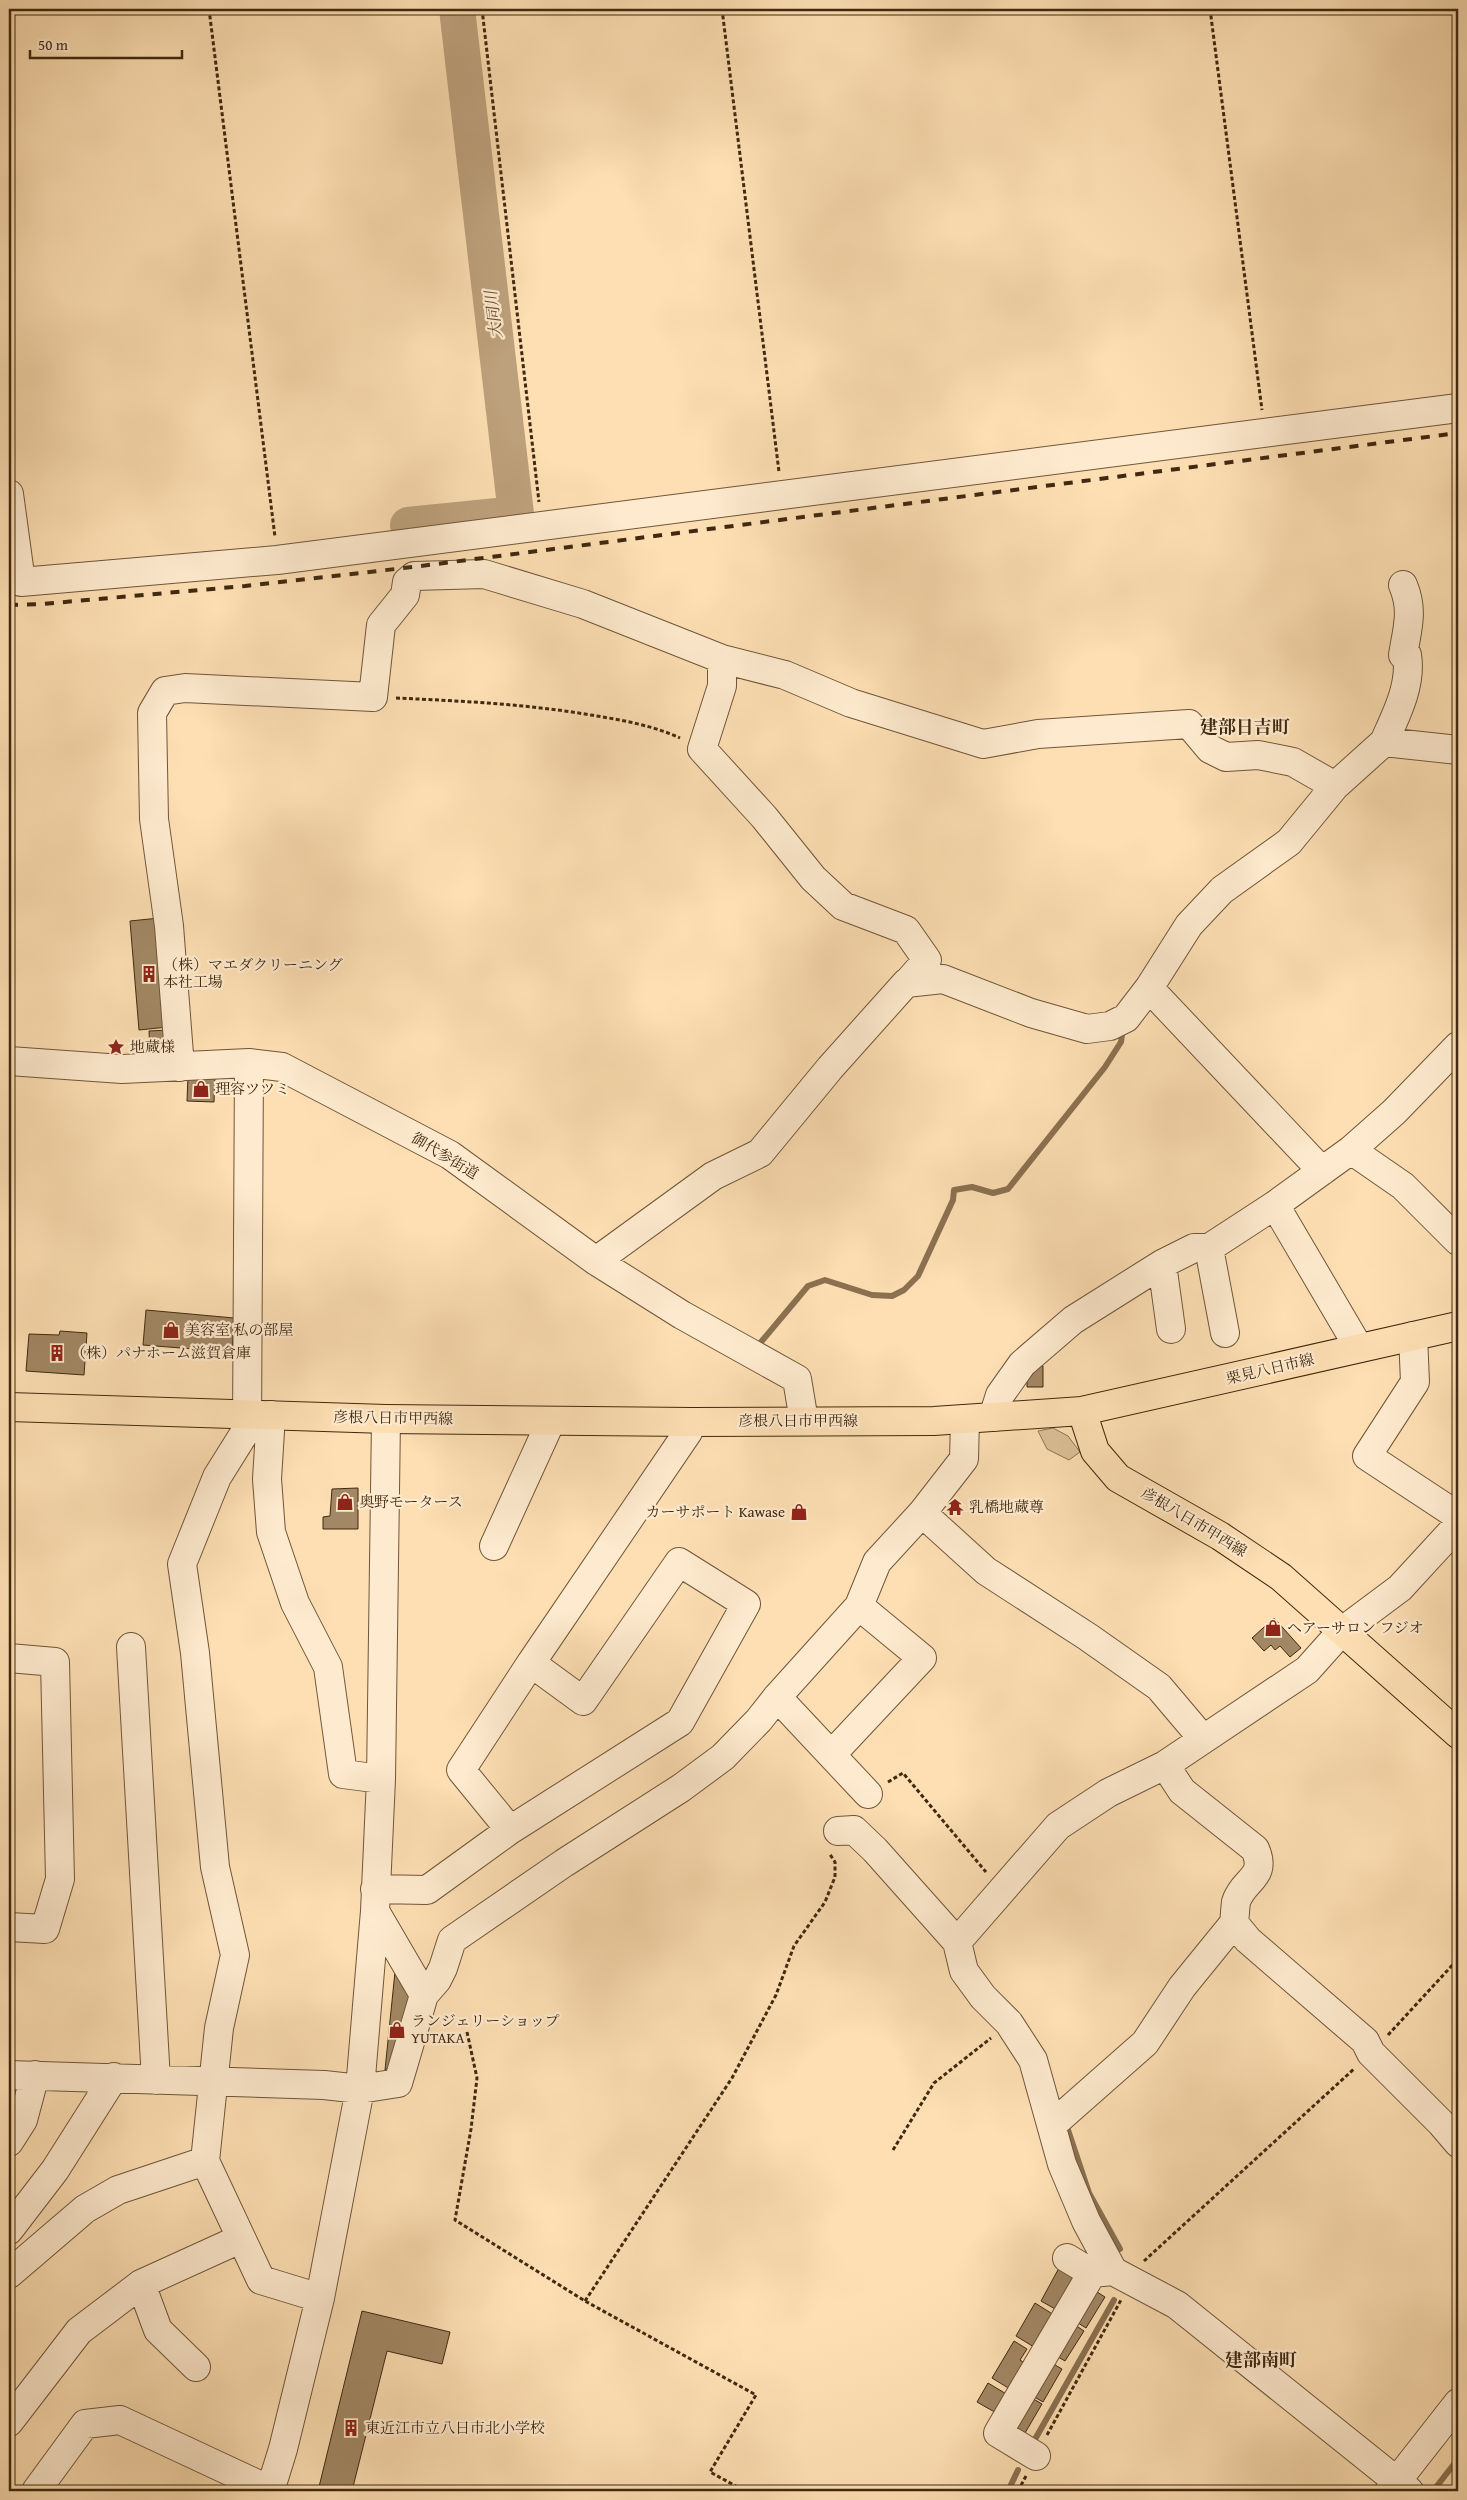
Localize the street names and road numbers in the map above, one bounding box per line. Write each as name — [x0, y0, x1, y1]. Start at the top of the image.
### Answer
street label: 御代参街道 — [408, 1127, 483, 1184]
street label: 栗見八日市線 — [1224, 1348, 1316, 1389]
street label: 彦根八日市甲西線 — [333, 1406, 453, 1429]
street label: 彦根八日市甲西線 — [738, 1410, 858, 1431]
street label: 彦根八日市甲西線 — [1137, 1482, 1251, 1561]

